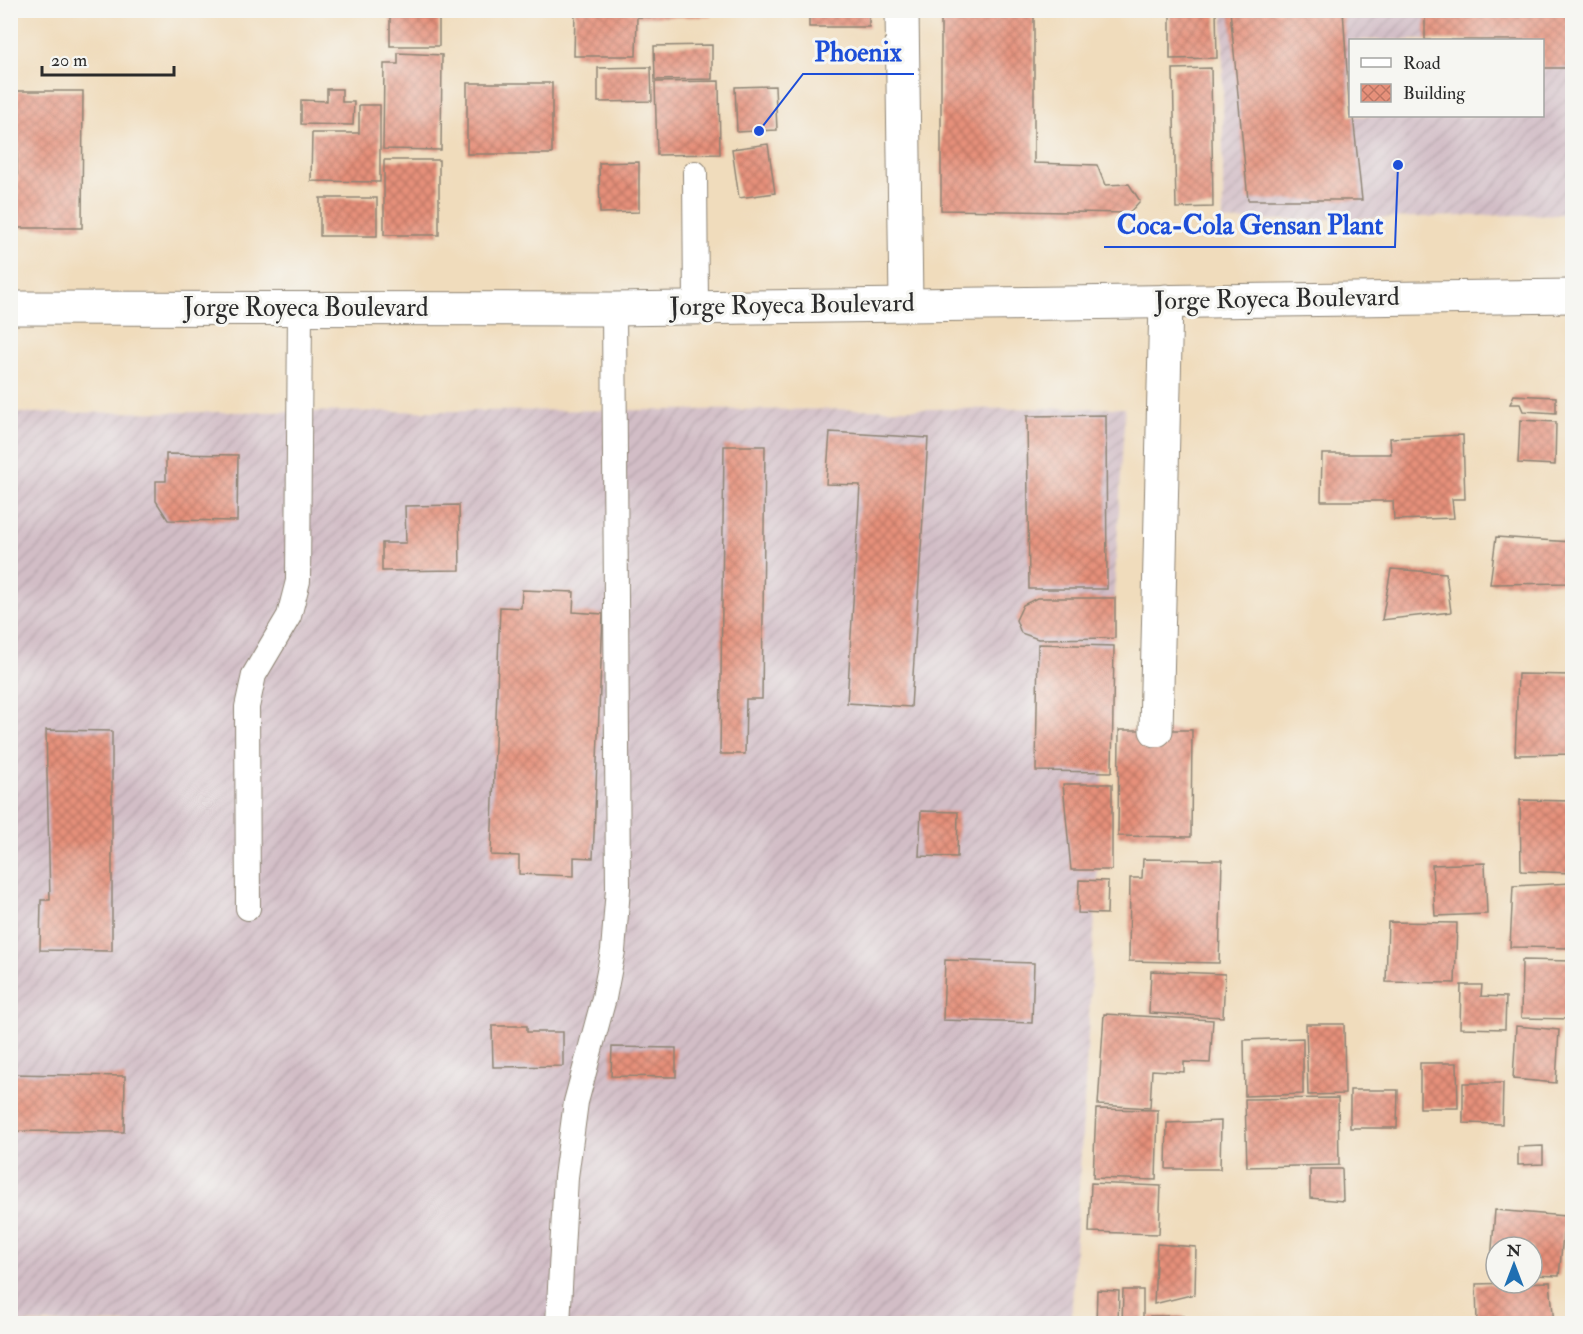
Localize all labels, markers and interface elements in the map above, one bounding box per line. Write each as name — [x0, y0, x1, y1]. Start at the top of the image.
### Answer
callout: Phoenix — [803, 29, 914, 74]
text: Phoenix — [814, 36, 903, 69]
scale bar — [42, 39, 174, 77]
legend — [1349, 39, 1544, 117]
text: 20 m — [51, 49, 87, 72]
text: Road — [1403, 52, 1441, 75]
text: Building — [1403, 82, 1466, 105]
callout: Coca-Cola Gensan Plant — [1104, 202, 1395, 247]
text: Coca-Cola Gensan Plant — [1117, 209, 1384, 242]
street label: Jorge Royeca Boulevard — [1153, 281, 1400, 317]
street label: Jorge Royeca Boulevard — [668, 287, 915, 323]
street label: Jorge Royeca Boulevard — [182, 292, 429, 324]
north arrow — [1484, 1235, 1544, 1295]
text: N — [1506, 1241, 1522, 1261]

